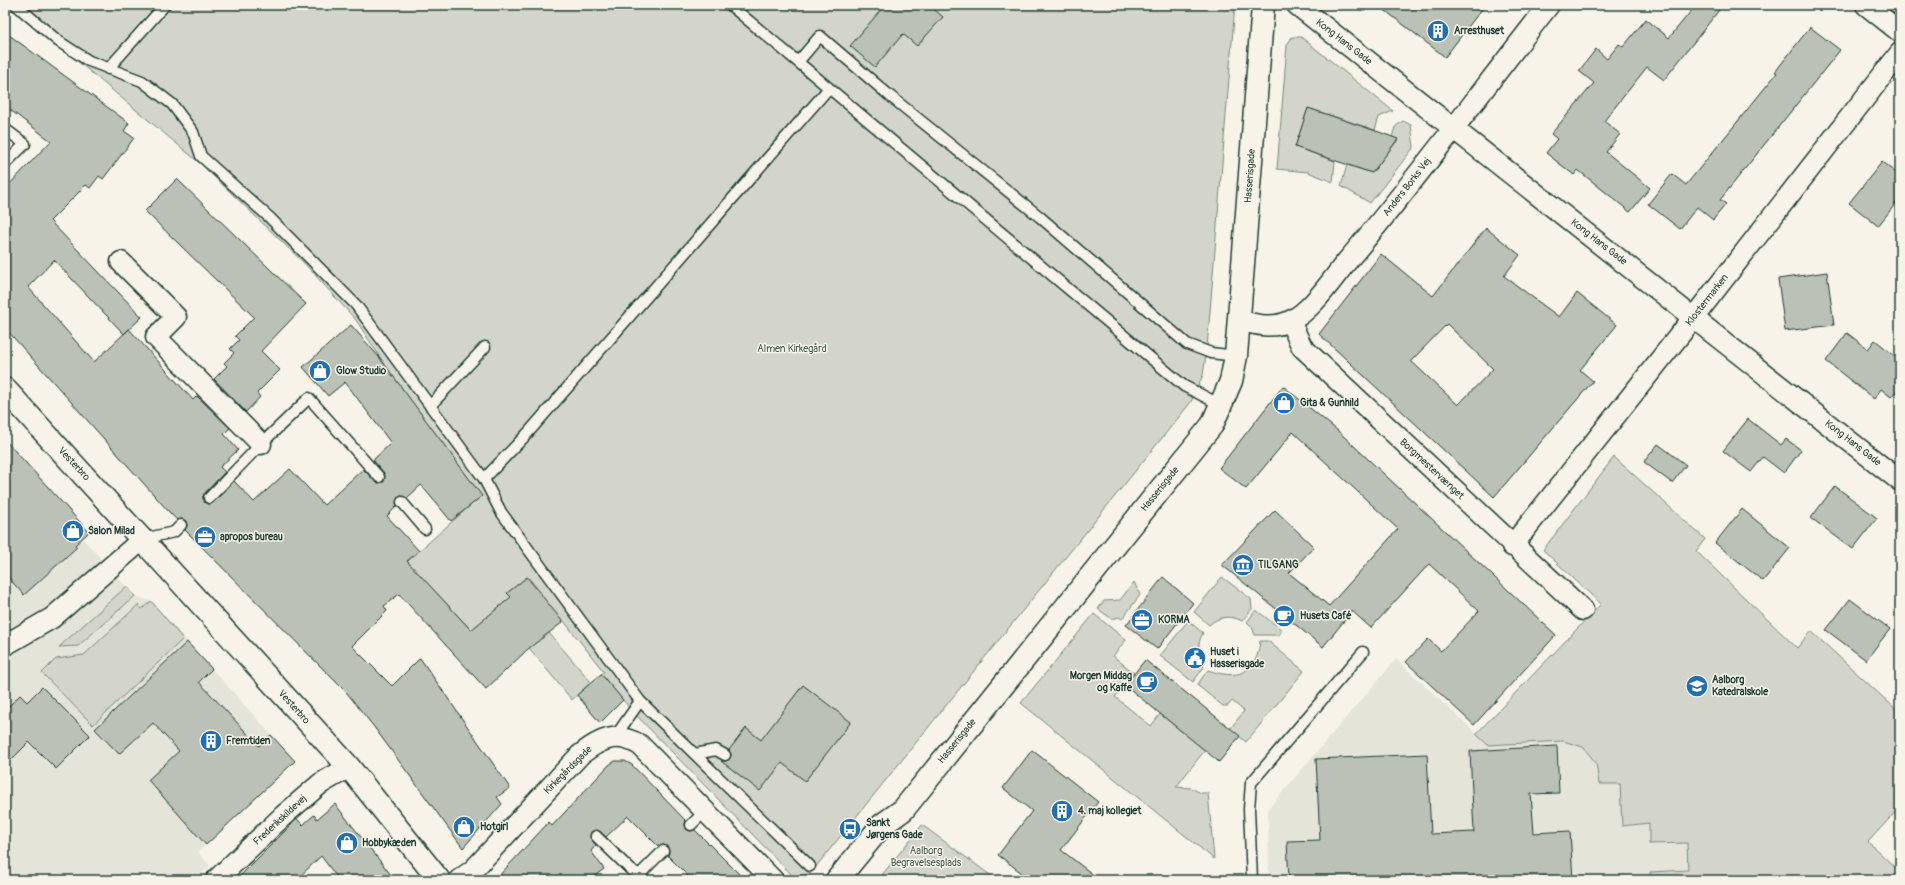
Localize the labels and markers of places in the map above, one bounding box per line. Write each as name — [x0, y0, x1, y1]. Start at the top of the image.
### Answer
building icon: Arresthuset — [1425, 18, 1451, 44]
place label: Arresthuset — [1454, 25, 1505, 37]
shop icon: Glow Studio — [307, 358, 333, 384]
place label: Glow Studio — [336, 365, 387, 377]
shop icon: Gita & Gunhild — [1271, 390, 1297, 416]
place label: Gita & Gunhild — [1300, 397, 1359, 409]
shop icon: Salon Milad — [60, 518, 86, 544]
office icon: apropos bureau — [192, 524, 218, 550]
place label: Salon Milad — [88, 525, 135, 537]
place label: apropos bureau — [220, 531, 283, 543]
museum icon: TILGANG — [1230, 552, 1256, 578]
place label: TILGANG — [1257, 559, 1299, 571]
cafe icon: Husets Café — [1271, 603, 1297, 629]
office icon: KORMA — [1129, 607, 1155, 633]
place label: Husets Café — [1300, 610, 1352, 622]
place label: KORMA — [1158, 614, 1190, 626]
public building icon: Huset i Hasserisgade — [1182, 645, 1208, 671]
place label: Huset i Hasserisgade — [1210, 646, 1265, 670]
cafe icon: Morgen Middag og Kaffe — [1134, 669, 1160, 695]
place label: Morgen Middag og Kaffe — [1070, 670, 1133, 694]
school or university icon: Aalborg Katedralskole — [1684, 673, 1710, 699]
place label: Aalborg Katedralskole — [1712, 674, 1769, 698]
building icon: Fremtiden — [198, 728, 224, 754]
place label: Fremtiden — [226, 735, 271, 747]
building icon: 4. maj kollegiet — [1049, 798, 1075, 824]
place label: 4. maj kollegiet — [1077, 805, 1142, 817]
shop icon: Hotgirl — [451, 814, 477, 840]
bus stop icon: Sankt Jørgens Gade — [837, 816, 863, 842]
place label: Sankt Jørgens Gade — [866, 817, 924, 841]
place label: Hotgirl — [480, 821, 509, 833]
shop icon: Hobbykæden — [334, 830, 360, 856]
place label: Hobbykæden — [362, 837, 417, 849]

